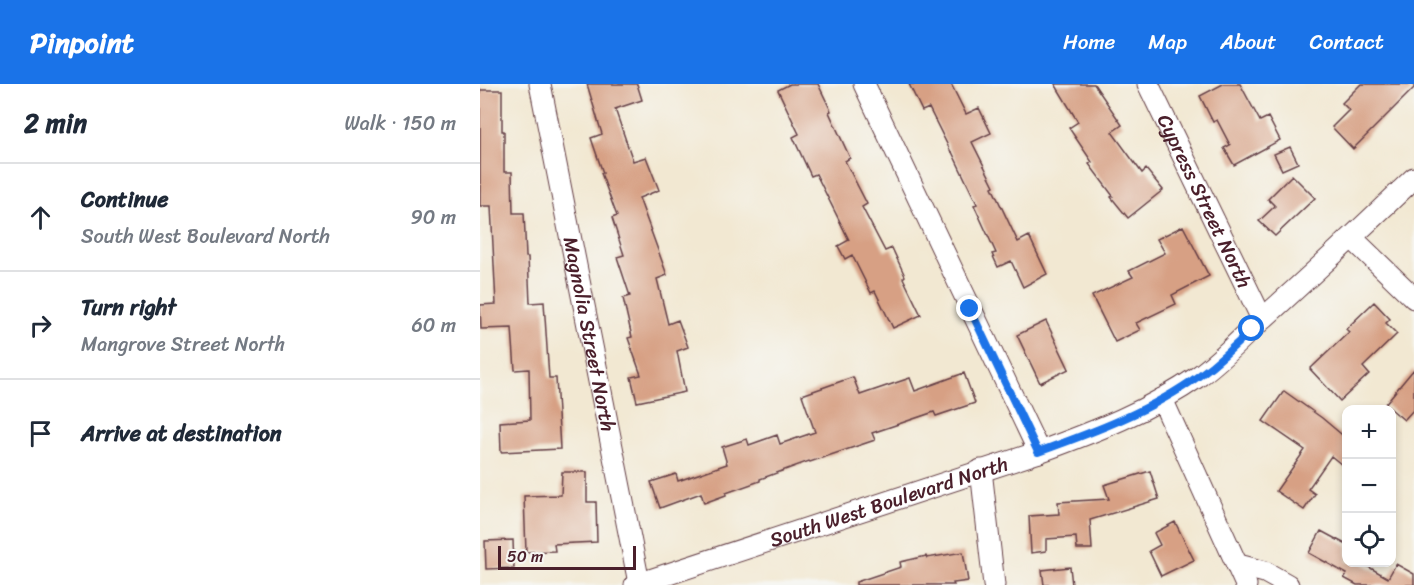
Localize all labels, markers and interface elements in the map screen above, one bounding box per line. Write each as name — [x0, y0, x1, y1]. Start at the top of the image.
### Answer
text: Pinpoint — [30, 18, 134, 67]
text: Home — [1063, 23, 1115, 61]
text: Map — [1148, 23, 1187, 61]
text: About — [1220, 23, 1277, 61]
text: Contact — [1310, 23, 1384, 61]
text: 2 min — [24, 100, 87, 146]
text: Walk · 150 m — [344, 106, 456, 141]
street label: Cypress Street North — [1148, 108, 1262, 294]
text: Continue — [81, 180, 169, 219]
text: 90 m — [411, 200, 456, 235]
icon: ahead — [24, 201, 57, 234]
text: South West Boulevard North — [81, 219, 330, 254]
street label: Magnolia Street North — [553, 234, 626, 435]
text: Turn right — [81, 288, 176, 327]
route end — [956, 295, 982, 321]
text: 60 m — [411, 308, 456, 343]
icon: right — [24, 309, 57, 342]
route start — [1238, 315, 1264, 341]
text: Mangrove Street North — [81, 327, 285, 362]
map controls — [1342, 405, 1396, 567]
button: + — [1342, 405, 1396, 459]
text: Arrive at destination — [81, 414, 282, 453]
icon: arrive — [24, 417, 57, 450]
street label: South West Boulevard North — [765, 446, 1012, 557]
button: − — [1342, 459, 1396, 513]
button: locate — [1342, 513, 1396, 567]
text: 50 m — [507, 542, 543, 571]
scale bar — [498, 543, 636, 570]

